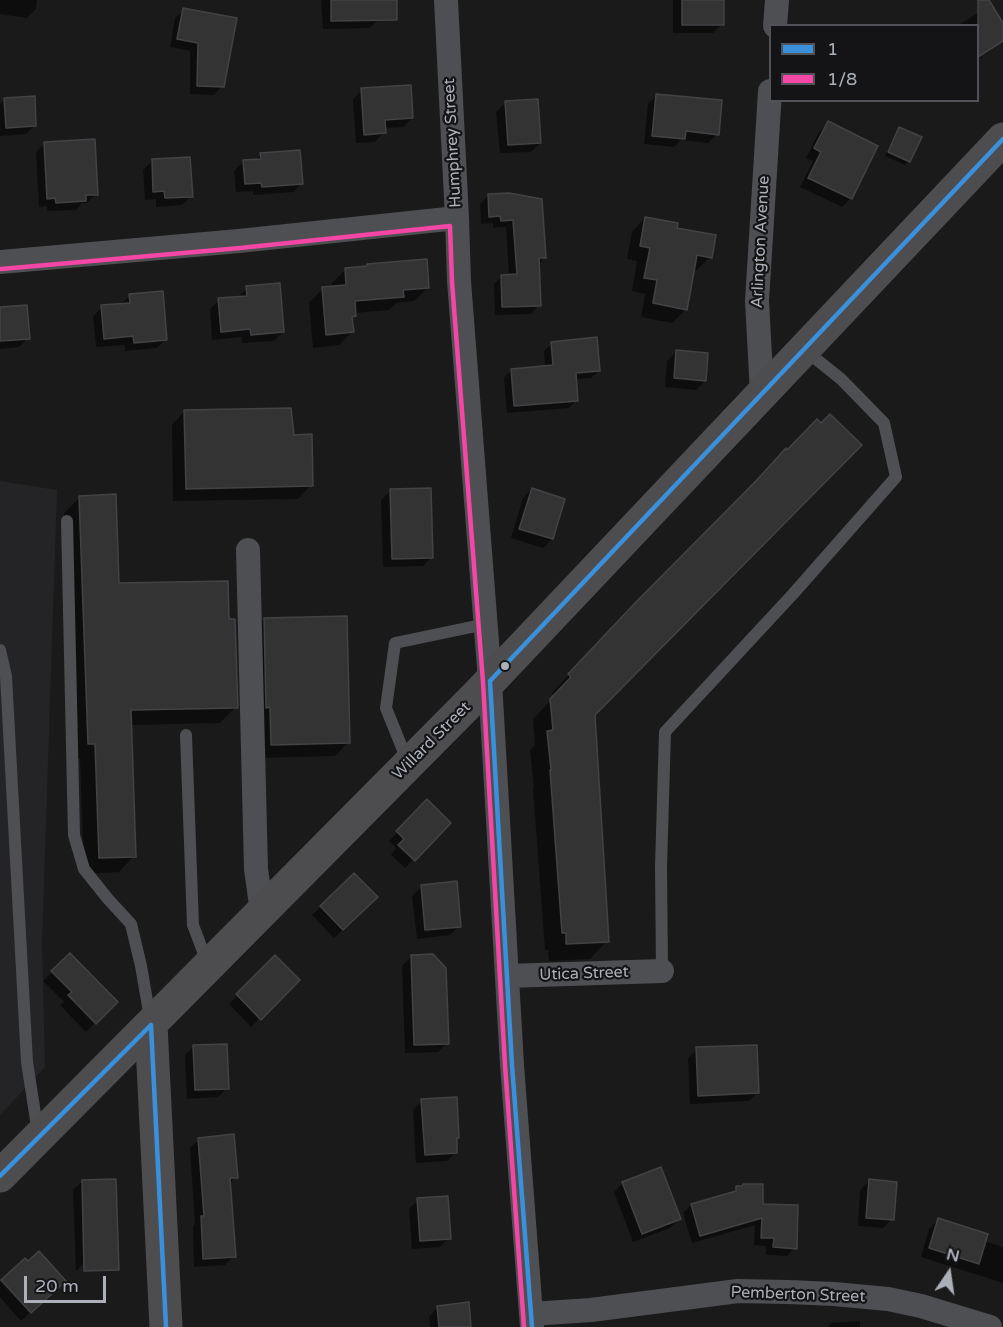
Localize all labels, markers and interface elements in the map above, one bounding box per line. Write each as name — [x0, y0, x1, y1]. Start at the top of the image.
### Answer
legend — [769, 24, 979, 102]
text: 1 — [827, 38, 838, 60]
text: 1/8 — [827, 68, 857, 90]
street label: Humphrey Street — [440, 78, 466, 208]
street label: Arlington Avenue — [748, 175, 774, 309]
unlabelled marker — [499, 660, 511, 672]
street label: Willard Street — [389, 698, 475, 784]
street label: Utica Street — [539, 963, 629, 985]
north arrow — [919, 1243, 979, 1303]
text: N — [945, 1244, 962, 1267]
scale bar — [27, 1264, 110, 1302]
text: 20 m — [35, 1275, 79, 1297]
street label: Pemberton Street — [730, 1283, 866, 1307]

